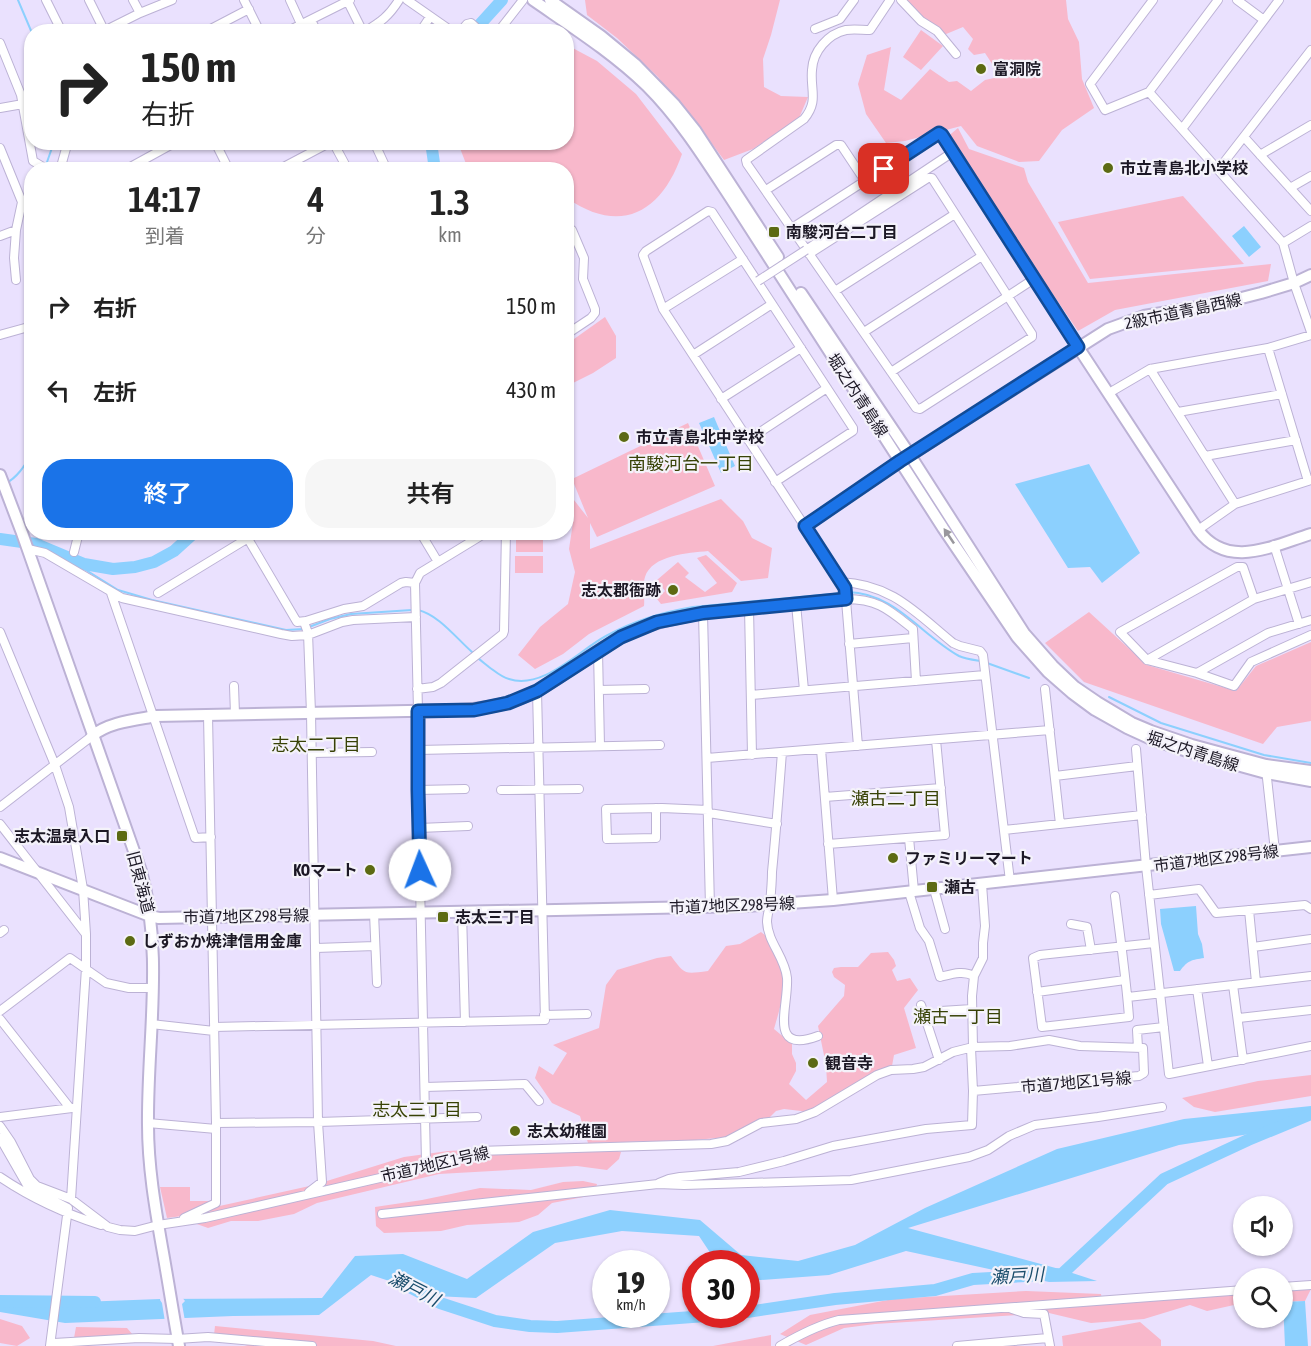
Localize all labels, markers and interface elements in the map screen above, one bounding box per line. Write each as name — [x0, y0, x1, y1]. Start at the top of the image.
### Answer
text: 150 m — [141, 43, 236, 91]
icon: right — [42, 48, 120, 126]
place label: 富洞院 — [993, 60, 1041, 78]
marker: 富洞院 — [974, 62, 988, 76]
text: 右折 — [141, 99, 195, 130]
pin — [858, 143, 909, 194]
icon: arrive — [867, 152, 900, 185]
place label: 市立青島北小学校 — [1120, 159, 1248, 177]
marker: 市立青島北小学校 — [1101, 161, 1115, 175]
text: 14:17 — [128, 178, 202, 220]
text: 4 — [307, 178, 324, 220]
text: 1.3 — [430, 181, 470, 223]
text: km — [438, 223, 462, 246]
place label: 南駿河台二丁目 — [786, 223, 898, 241]
text: 到着 — [145, 224, 185, 247]
text: 分 — [306, 224, 326, 247]
marker: 南駿河台二丁目 — [767, 225, 781, 239]
icon: right — [42, 290, 75, 323]
street label: 2級市道青島西線 — [1123, 290, 1243, 332]
text: 150 m — [506, 293, 556, 319]
text: 右折 — [93, 295, 137, 321]
street label: 堀之内青島線 — [824, 350, 892, 440]
icon: left — [42, 374, 75, 407]
text: 430 m — [506, 377, 556, 403]
text: 左折 — [93, 379, 137, 405]
place label: 市立青島北中学校 — [636, 428, 764, 446]
marker: 市立青島北中学校 — [617, 430, 631, 444]
district label: 南駿河台一丁目 — [628, 453, 754, 474]
button: 終了 — [42, 459, 293, 528]
button: 共有 — [305, 459, 556, 528]
one-way arrow — [943, 529, 955, 545]
place label: 志太郡衙跡 — [581, 581, 661, 599]
marker: 志太郡衙跡 — [666, 583, 680, 597]
street label: 堀之内青島線 — [1145, 728, 1241, 774]
district label: 志太二丁目 — [271, 734, 361, 755]
district label: 瀬古二丁目 — [851, 788, 941, 809]
place label: 志太温泉入口 — [14, 827, 110, 845]
marker: 志太温泉入口 — [115, 829, 129, 843]
position arrow — [388, 838, 452, 902]
street label: 市道7地区298号線 — [1152, 841, 1280, 875]
street label: 旧東海道 — [124, 849, 158, 915]
place label: ファミリーマート — [905, 849, 1033, 867]
marker: ファミリーマート — [886, 851, 900, 865]
place label: KOマート — [293, 861, 358, 879]
marker: KOマート — [363, 863, 377, 877]
place label: 瀬古 — [944, 878, 976, 896]
marker: 瀬古 — [925, 880, 939, 894]
street label: 市道7地区298号線 — [669, 894, 795, 916]
street label: 市道7地区298号線 — [183, 906, 309, 926]
place label: 志太三丁目 — [455, 908, 535, 926]
marker: 志太三丁目 — [436, 910, 450, 924]
place label: しずおか焼津信用金庫 — [142, 932, 302, 950]
marker: しずおか焼津信用金庫 — [123, 934, 137, 948]
district label: 瀬古一丁目 — [913, 1006, 1003, 1027]
place label: 観音寺 — [825, 1054, 873, 1072]
marker: 観音寺 — [806, 1056, 820, 1070]
street label: 市道7地区1号線 — [1020, 1068, 1132, 1096]
district label: 志太三丁目 — [372, 1099, 462, 1120]
place label: 志太幼稚園 — [527, 1122, 607, 1140]
marker: 志太幼稚園 — [508, 1124, 522, 1138]
street label: 市道7地区1号線 — [379, 1143, 491, 1185]
map controls — [1233, 1196, 1293, 1328]
button: sound — [1233, 1196, 1293, 1256]
speed limit sign: 30 — [682, 1250, 760, 1328]
water label: 瀬戸川 — [989, 1263, 1046, 1287]
text: 19 — [617, 1265, 645, 1299]
water label: 瀬戸川 — [385, 1267, 445, 1311]
button: search — [1233, 1268, 1293, 1328]
text: km/h — [616, 1296, 646, 1313]

